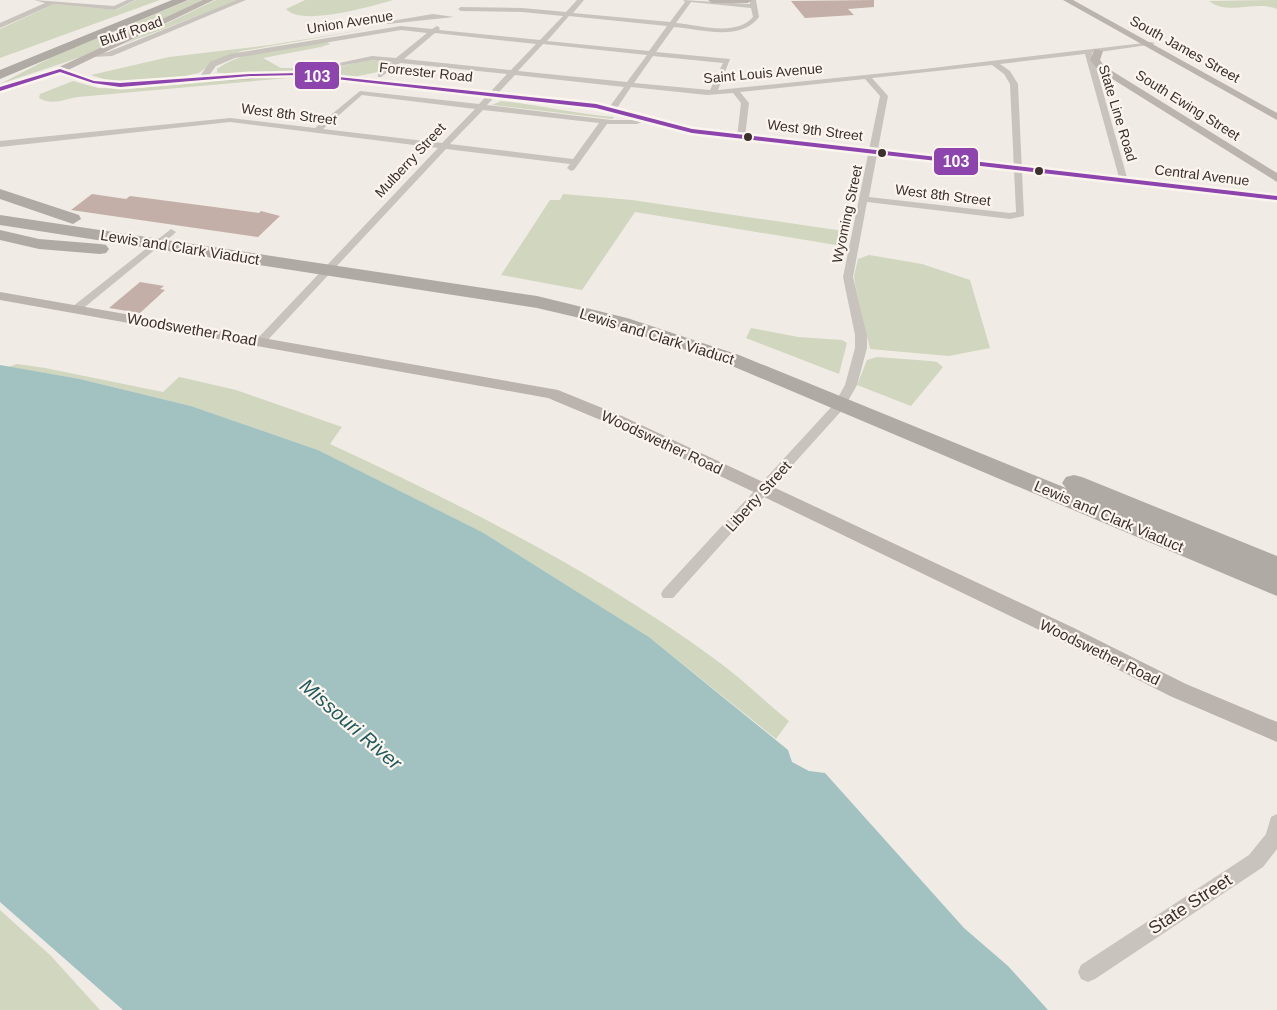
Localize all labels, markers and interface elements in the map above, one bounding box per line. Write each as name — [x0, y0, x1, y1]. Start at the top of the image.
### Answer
street label: Union Avenue — [306, 7, 394, 37]
street label: South James Street — [1127, 12, 1243, 86]
street label: Bluff Road — [98, 13, 164, 49]
street label: Forrester Road — [378, 59, 474, 85]
street label: Saint Louis Avenue — [703, 60, 823, 86]
line badge: 103 — [294, 61, 340, 90]
street label: State Line Road — [1096, 63, 1140, 163]
street label: South Ewing Street — [1133, 66, 1243, 144]
text: 103 — [304, 68, 330, 85]
street label: West 8th Street — [240, 100, 338, 128]
street label: West 9th Street — [766, 116, 864, 144]
street label: Mulberry Street — [372, 119, 449, 200]
unlabelled marker — [742, 131, 754, 143]
unlabelled marker — [876, 147, 888, 159]
line badge: 103 — [933, 147, 979, 176]
text: 103 — [943, 153, 969, 170]
street label: Central Avenue — [1154, 161, 1251, 189]
street label: Wyoming Street — [829, 164, 865, 264]
unlabelled marker — [1033, 165, 1045, 177]
street label: West 8th Street — [894, 181, 992, 209]
street label: Lewis and Clark Viaduct — [99, 226, 261, 268]
street label: Lewis and Clark Viaduct — [578, 304, 737, 368]
street label: Woodswether Road — [126, 309, 258, 349]
street label: Woodswether Road — [599, 407, 725, 477]
street label: Liberty Street — [722, 457, 795, 535]
street label: Lewis and Clark Viaduct — [1032, 477, 1187, 556]
street label: Woodswether Road — [1037, 616, 1163, 688]
water label: Missouri River — [296, 674, 407, 775]
street label: State Street — [1145, 870, 1235, 938]

